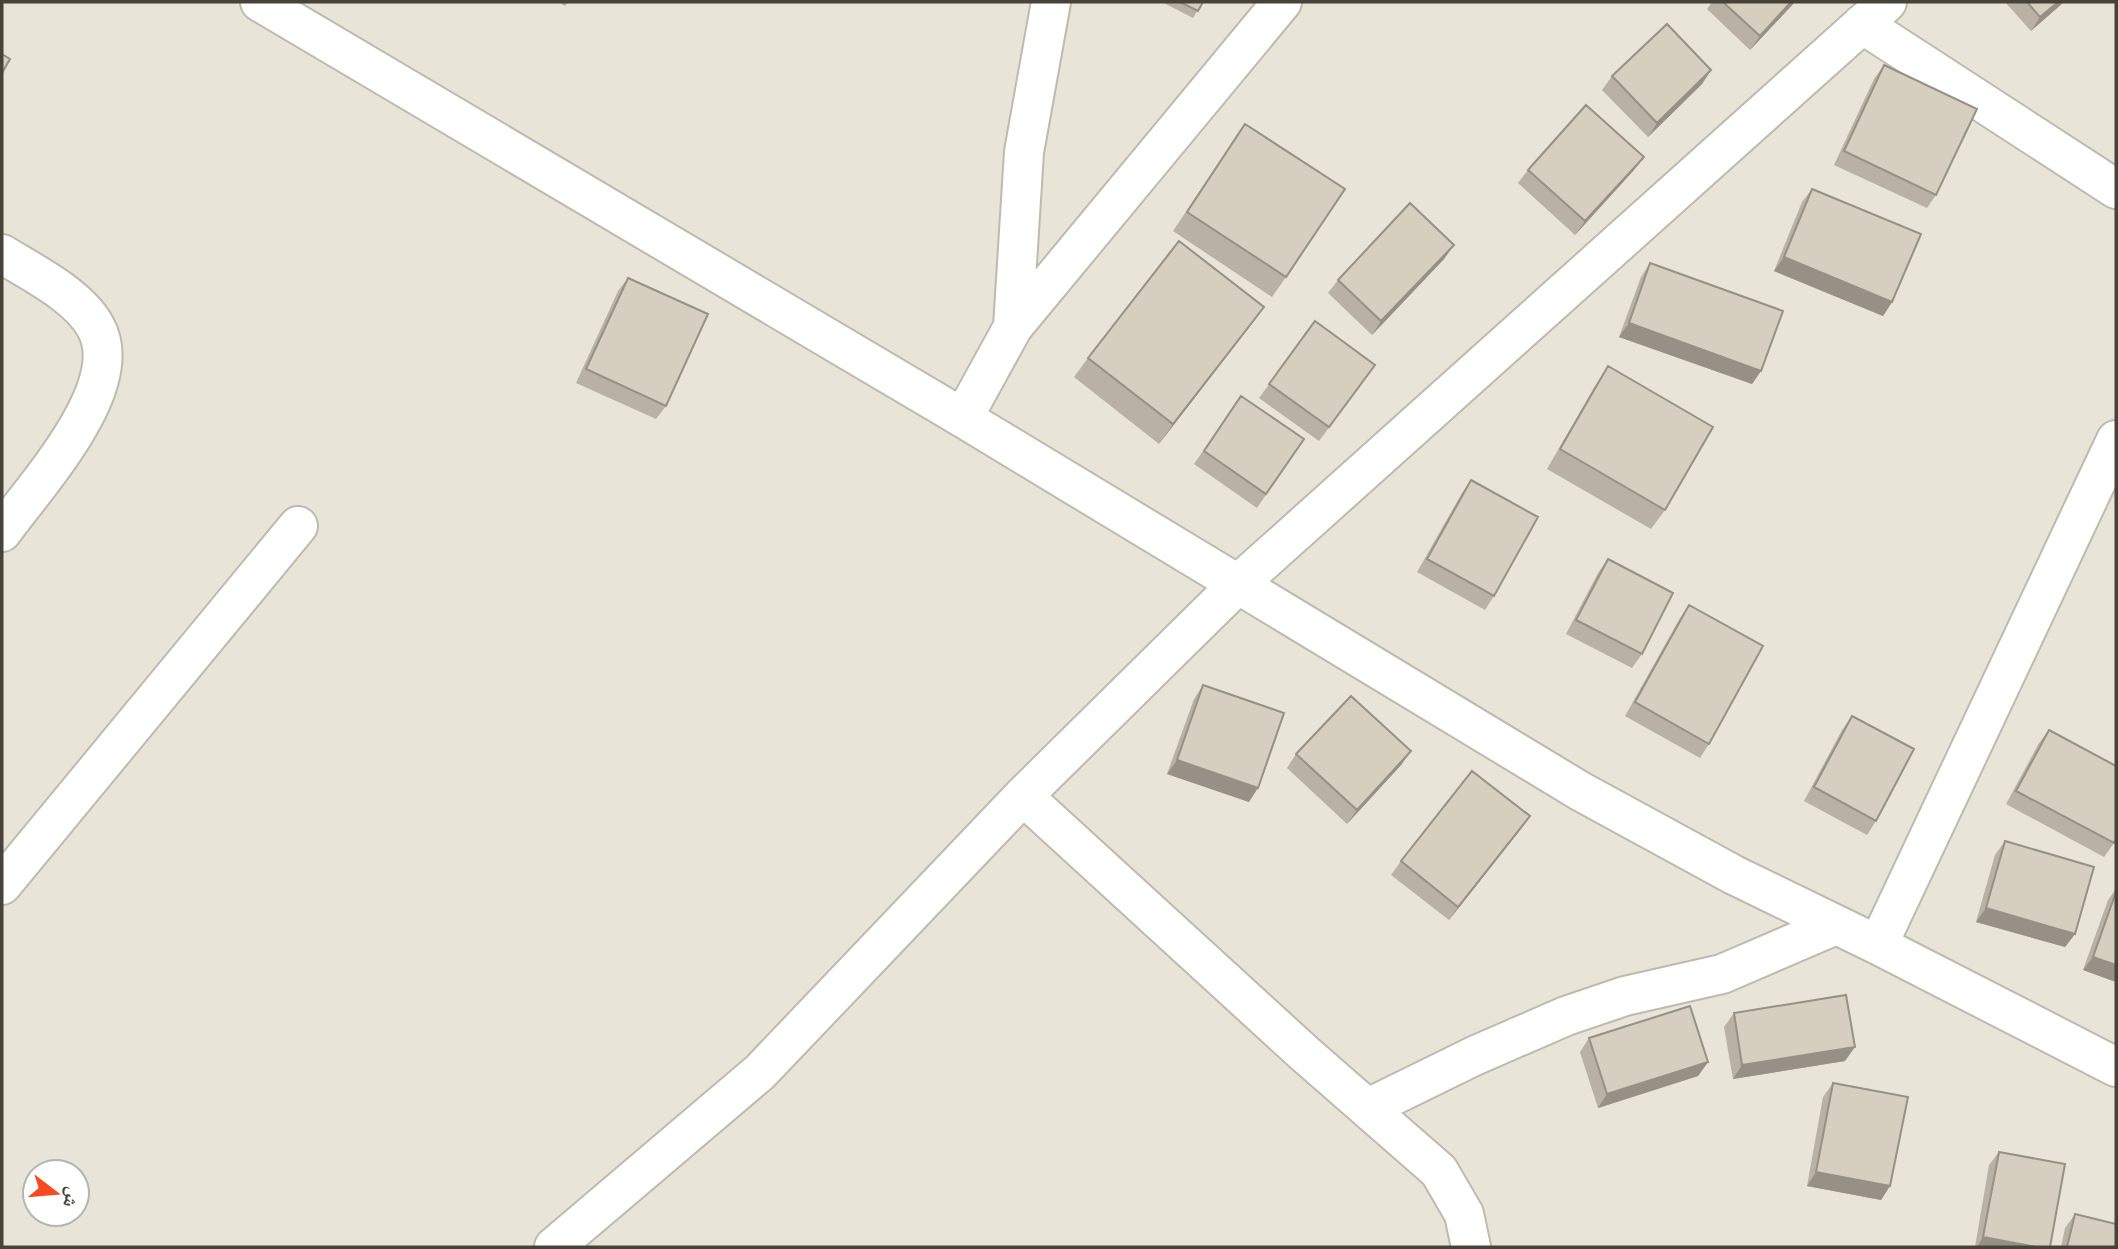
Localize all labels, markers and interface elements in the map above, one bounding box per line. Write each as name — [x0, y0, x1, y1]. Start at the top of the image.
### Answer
north arrow — [21, 1158, 91, 1228]
text: ش — [58, 1185, 87, 1211]

